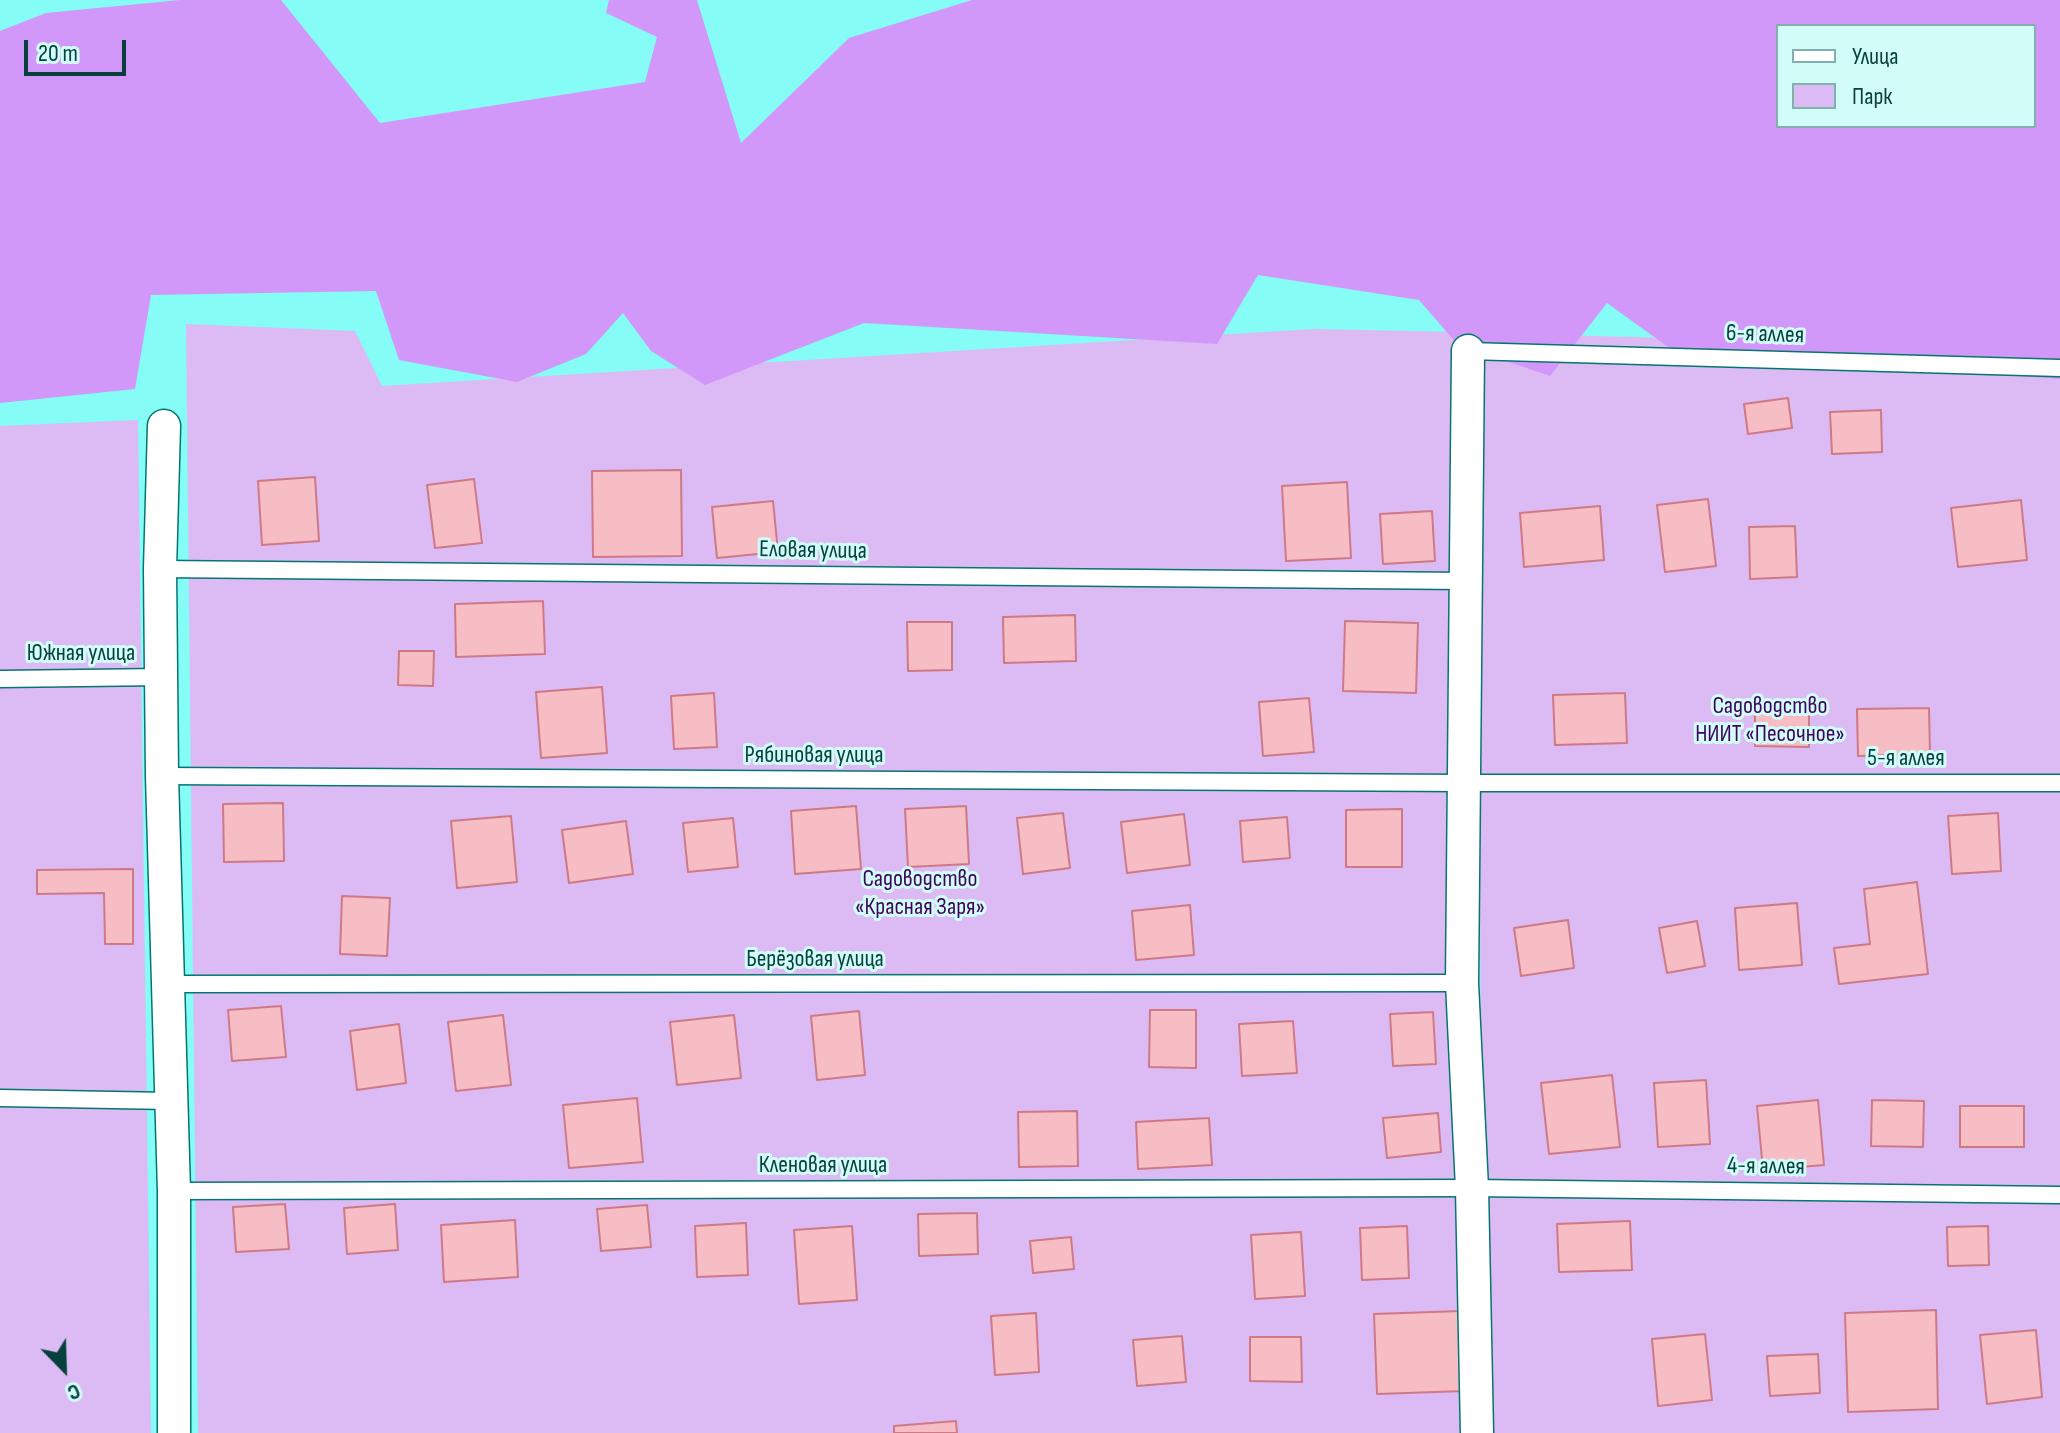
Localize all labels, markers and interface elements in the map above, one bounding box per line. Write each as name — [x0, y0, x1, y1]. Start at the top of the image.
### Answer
scale bar — [28, 24, 130, 74]
legend — [1776, 24, 2036, 128]
text: 20 m — [38, 39, 78, 68]
text: Улица — [1852, 42, 1898, 71]
text: Парк — [1852, 82, 1892, 111]
street label: 6-я аллея — [1725, 319, 1805, 351]
street label: Еловая улица — [759, 536, 867, 566]
street label: Южная улица — [27, 640, 135, 668]
park label: Садоводство НИИТ «Песочное» — [1695, 693, 1845, 749]
street label: Рябиновая улица — [745, 742, 883, 770]
street label: 5-я аллея — [1867, 745, 1945, 773]
park label: Садоводство «Красная Заря» — [855, 866, 985, 922]
street label: Берёзовая улица — [746, 946, 884, 974]
street label: Кленовая улица — [759, 1152, 887, 1180]
street label: 4-я аллея — [1727, 1152, 1805, 1182]
north arrow — [24, 1329, 104, 1409]
text: С — [63, 1377, 84, 1406]

